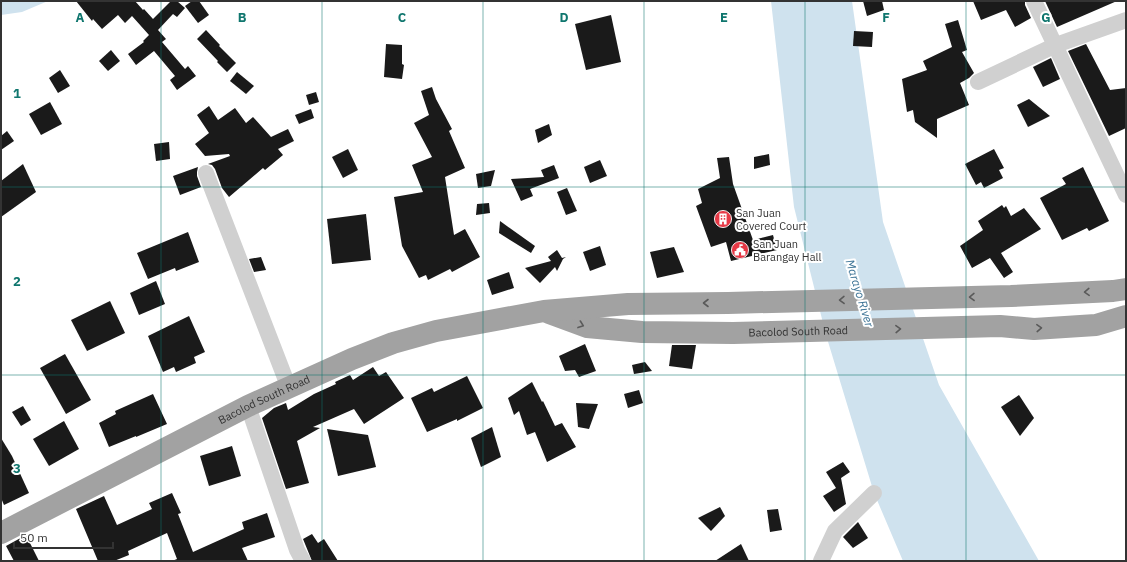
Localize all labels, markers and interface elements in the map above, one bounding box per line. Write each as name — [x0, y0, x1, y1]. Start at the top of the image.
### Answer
text: A — [76, 9, 85, 26]
text: B — [238, 9, 247, 26]
text: C — [398, 9, 407, 26]
text: D — [559, 9, 569, 26]
text: E — [720, 9, 728, 26]
text: F — [882, 9, 890, 26]
text: G — [1041, 9, 1051, 26]
text: 1 — [13, 85, 21, 102]
place label: San Juan Covered Court — [736, 206, 807, 233]
building icon: San Juan Covered Court — [713, 209, 733, 229]
place label: San Juan Barangay Hall — [753, 237, 821, 264]
public building icon: San Juan Barangay Hall — [730, 240, 750, 260]
water label: Marayo River — [843, 258, 878, 329]
text: 2 — [13, 273, 21, 290]
one-way arrow — [1084, 288, 1090, 297]
one-way arrow — [969, 293, 975, 301]
one-way arrow — [839, 296, 845, 304]
one-way arrow — [703, 299, 709, 307]
one-way arrow — [577, 320, 584, 328]
street label: Bacolod South Road — [748, 323, 848, 340]
one-way arrow — [895, 324, 901, 333]
one-way arrow — [1036, 324, 1042, 333]
street label: Bacolod South Road — [216, 372, 312, 427]
text: 3 — [13, 460, 21, 477]
scale bar — [14, 524, 113, 550]
text: 50 m — [20, 530, 48, 545]

